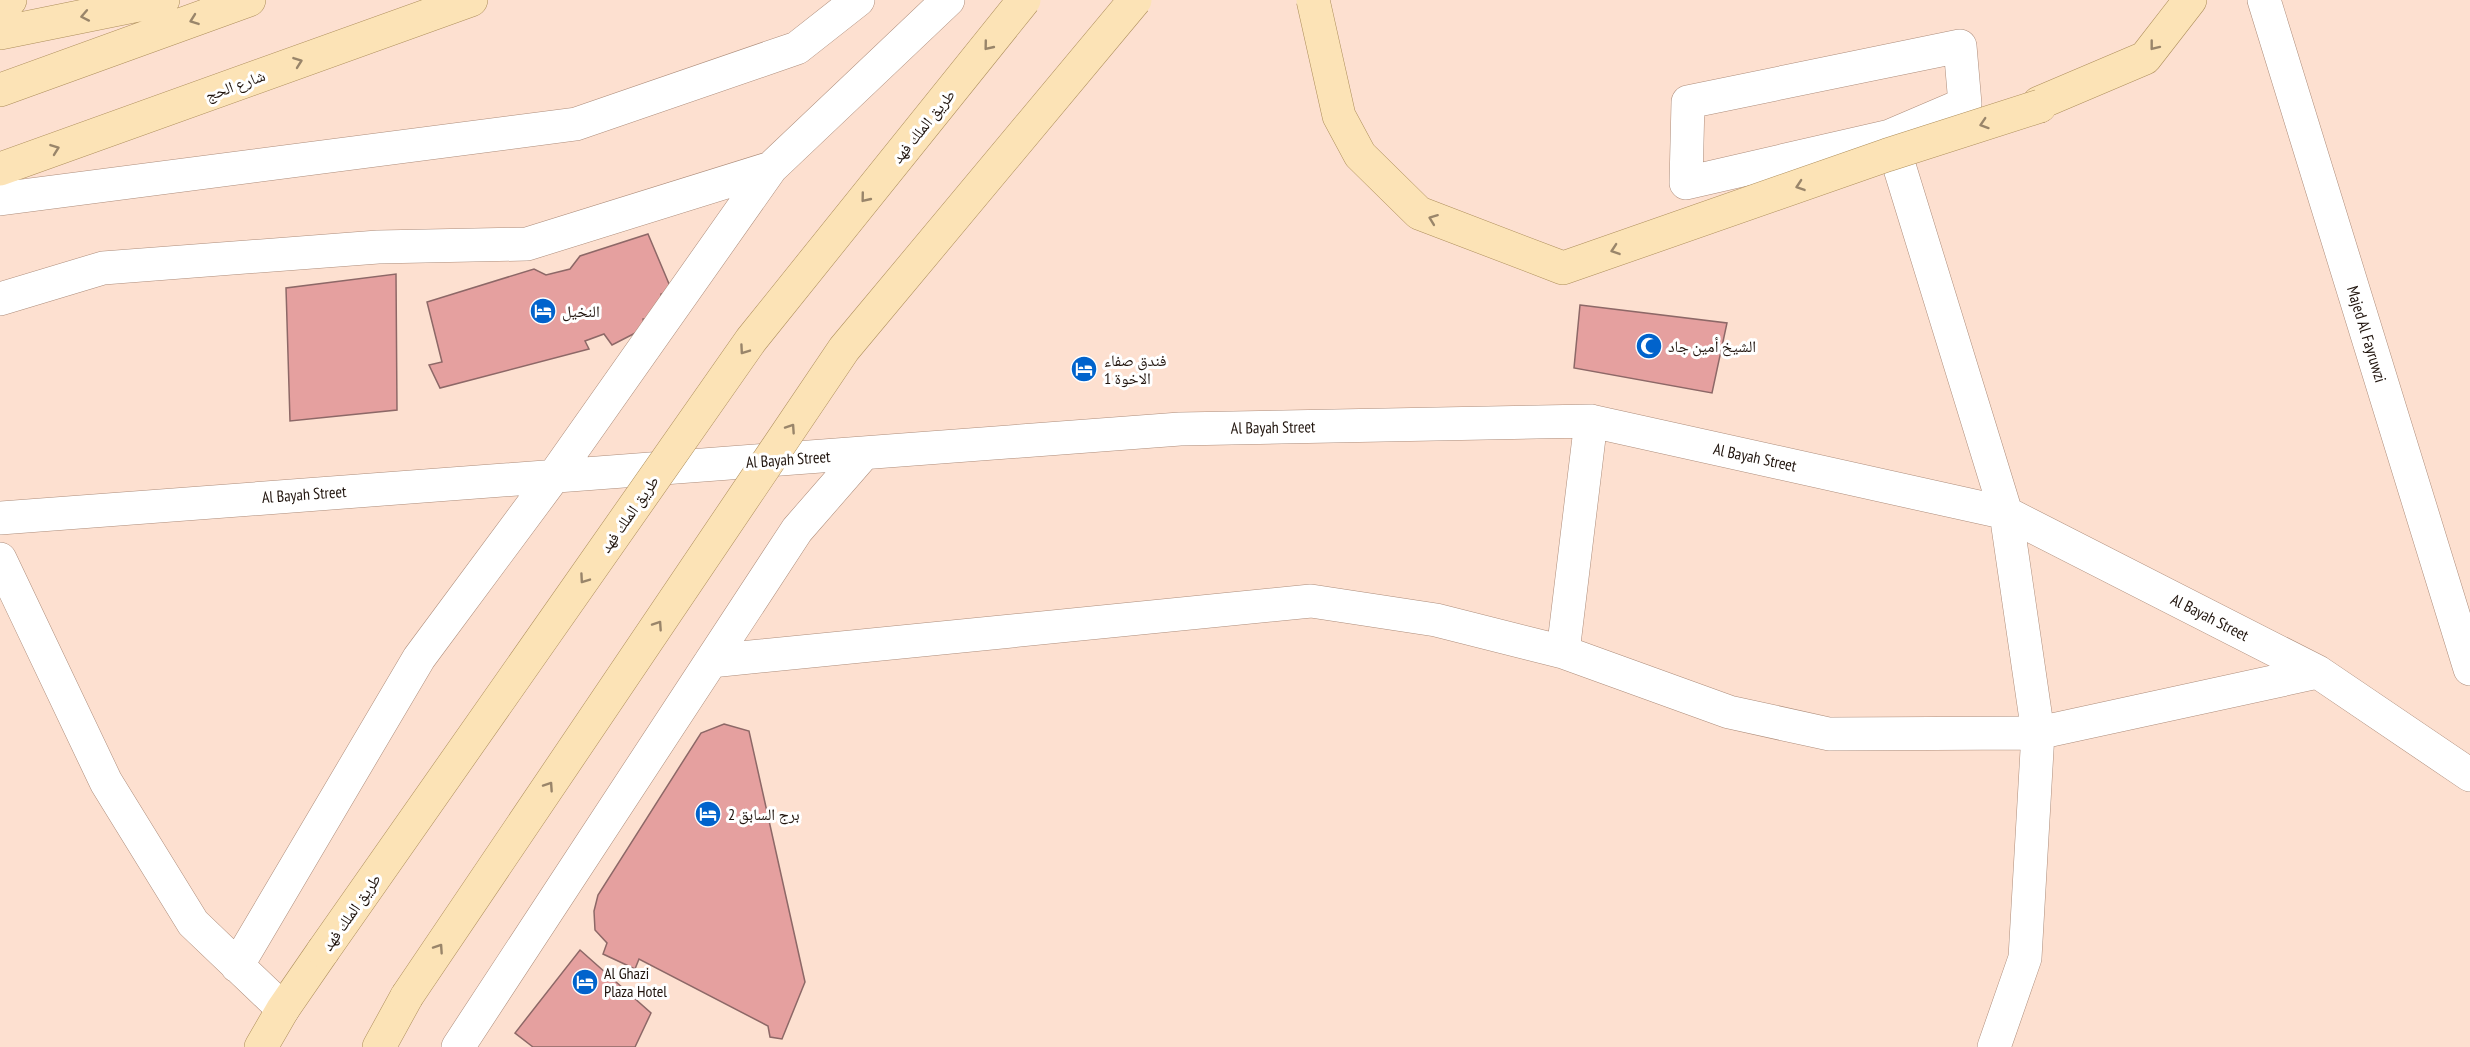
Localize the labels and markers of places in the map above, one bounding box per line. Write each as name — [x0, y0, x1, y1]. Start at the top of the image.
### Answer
hotel icon: النخيل — [528, 296, 558, 326]
place label: النخيل — [562, 301, 600, 322]
mosque icon: الشيخ أمين جاد — [1634, 331, 1664, 361]
place label: الشيخ أمين جاد — [1668, 336, 1756, 357]
place label: فندق صفاء الاخوة 1 — [1104, 350, 1167, 388]
hotel icon: فندق صفاء الاخوة 1 — [1069, 354, 1099, 384]
hotel icon: برج السابق 2 — [693, 799, 723, 829]
place label: برج السابق 2 — [728, 804, 800, 825]
place label: Al Ghazi Plaza Hotel — [604, 963, 667, 1001]
hotel icon: Al Ghazi Plaza Hotel — [570, 967, 600, 997]

